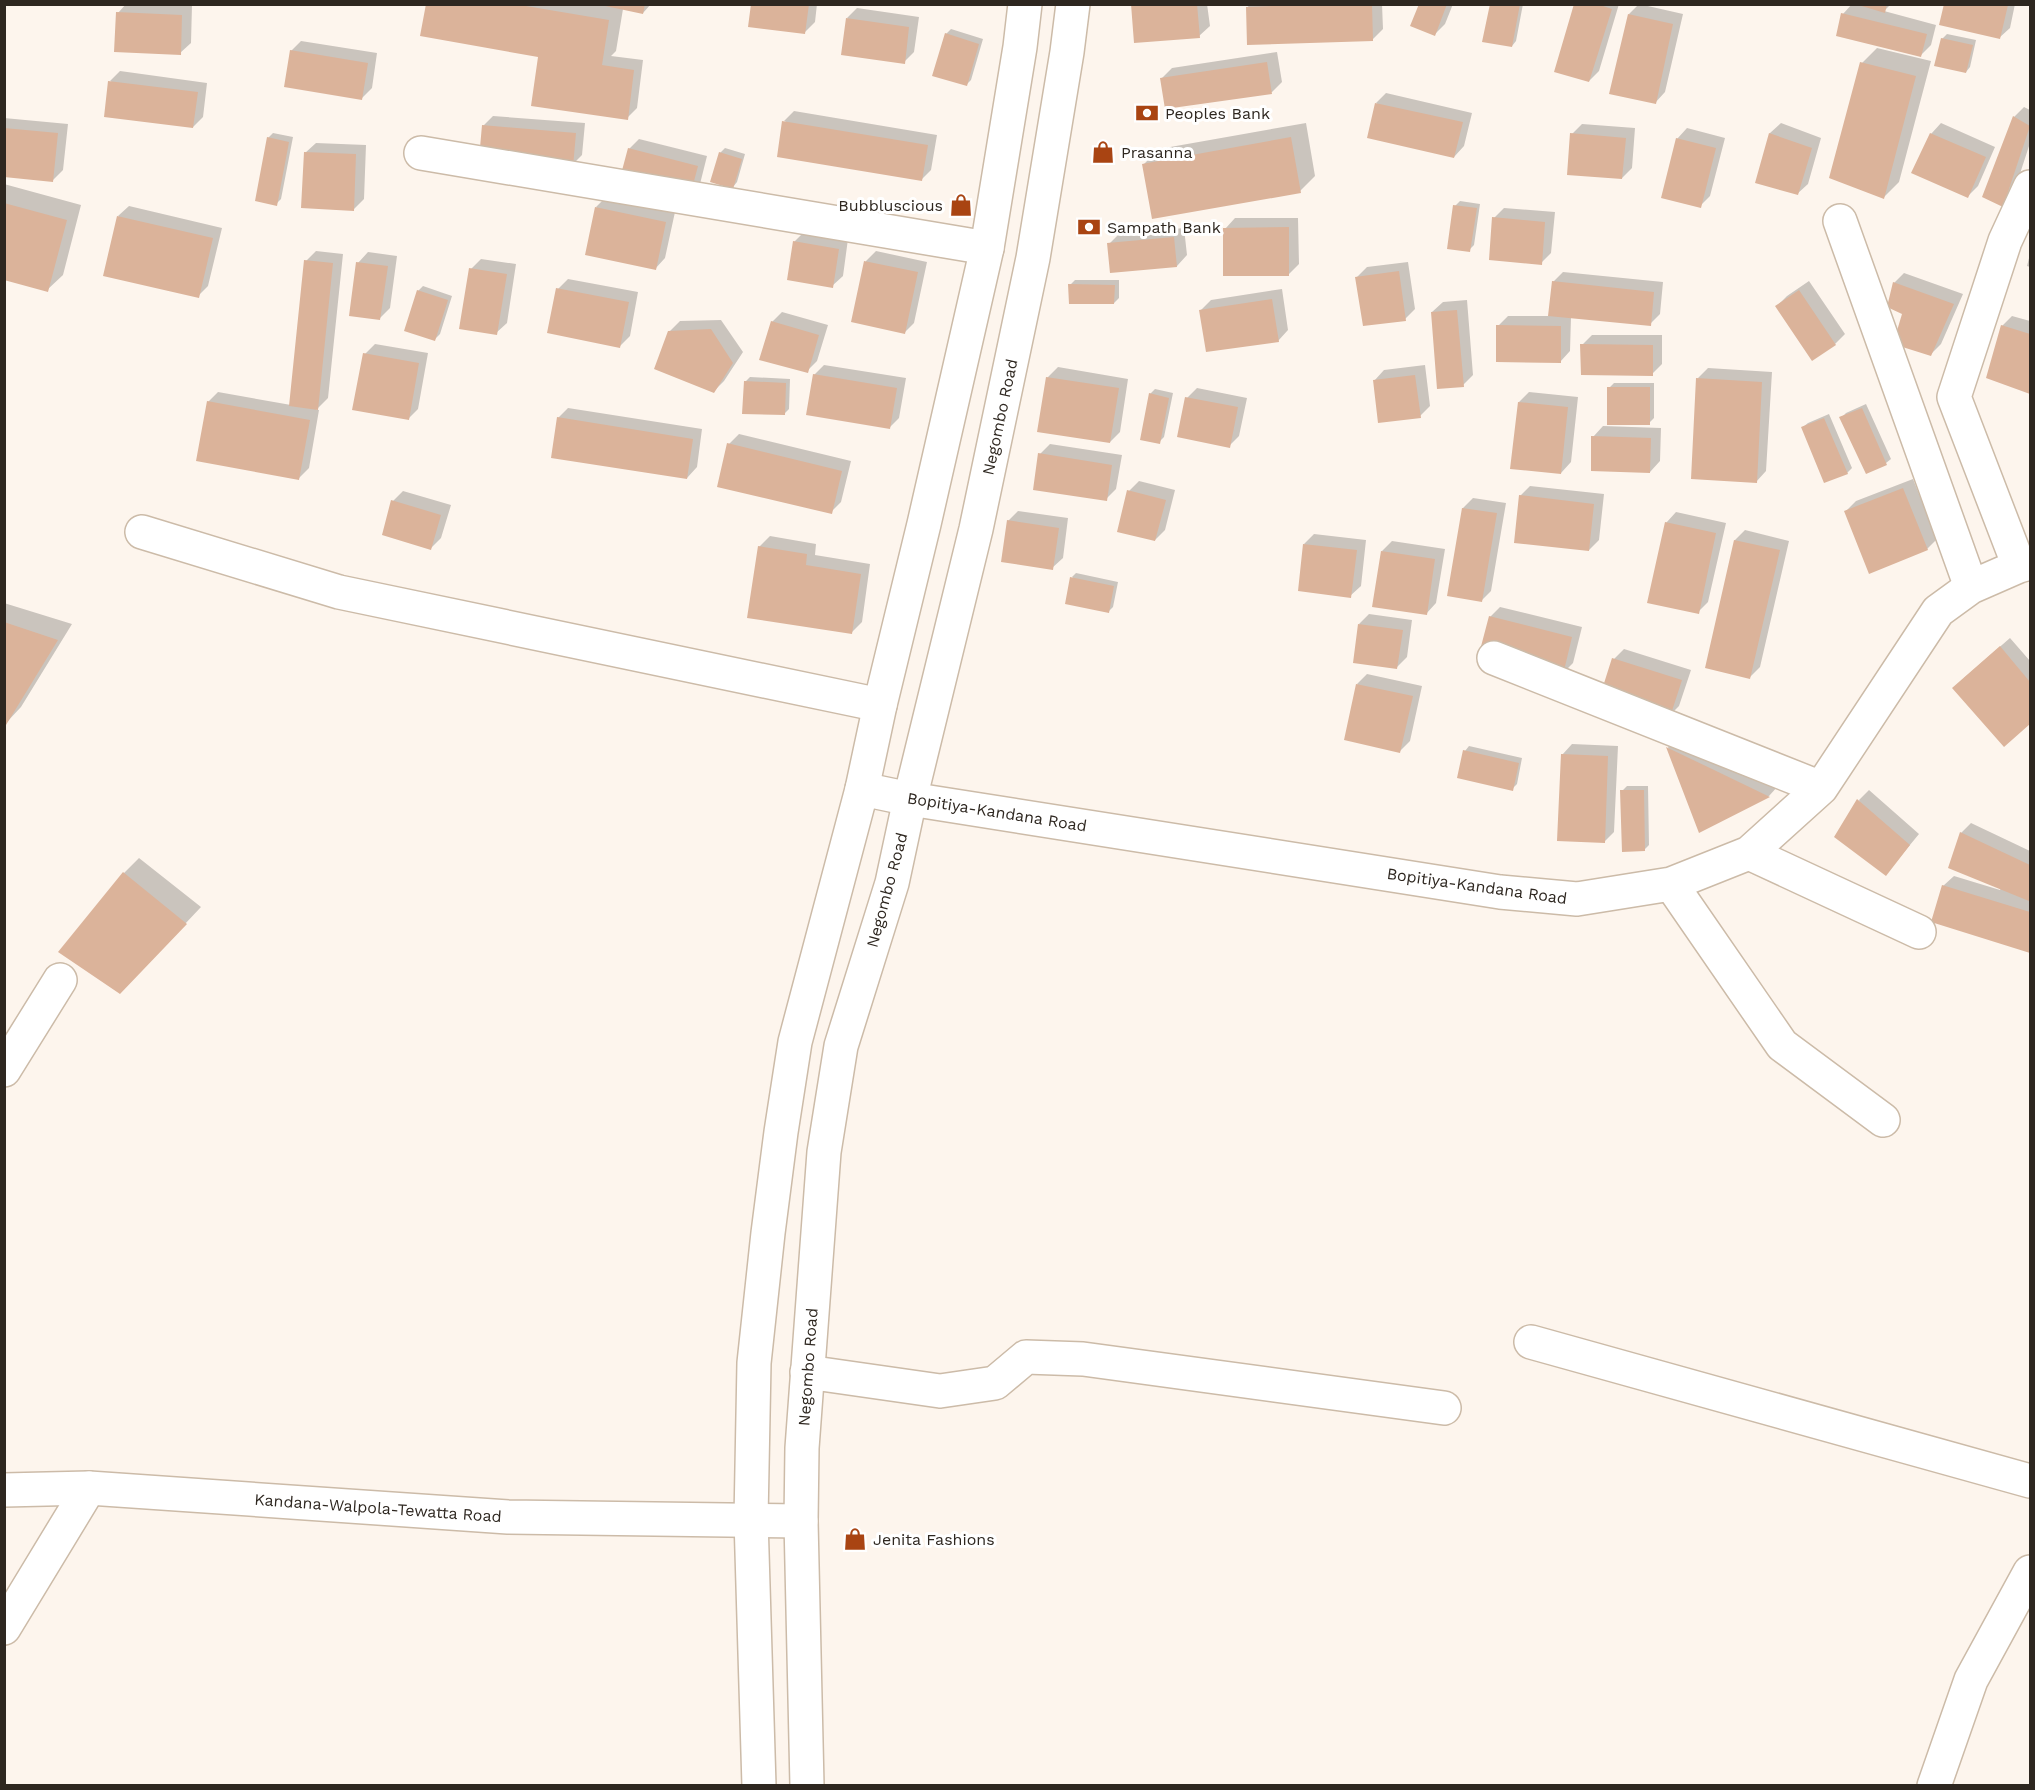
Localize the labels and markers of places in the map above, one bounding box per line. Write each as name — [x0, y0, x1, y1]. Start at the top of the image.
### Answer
bank icon: Peoples Bank — [1134, 100, 1160, 126]
place label: Peoples Bank — [1165, 104, 1270, 123]
shop icon: Prasanna — [1090, 139, 1116, 165]
place label: Prasanna — [1121, 143, 1192, 162]
shop icon: Bubbluscious — [948, 192, 974, 218]
place label: Bubbluscious — [838, 196, 943, 215]
bank icon: Sampath Bank — [1076, 214, 1102, 240]
place label: Sampath Bank — [1107, 218, 1221, 237]
shop icon: Jenita Fashions — [842, 1526, 868, 1552]
place label: Jenita Fashions — [873, 1530, 995, 1549]

